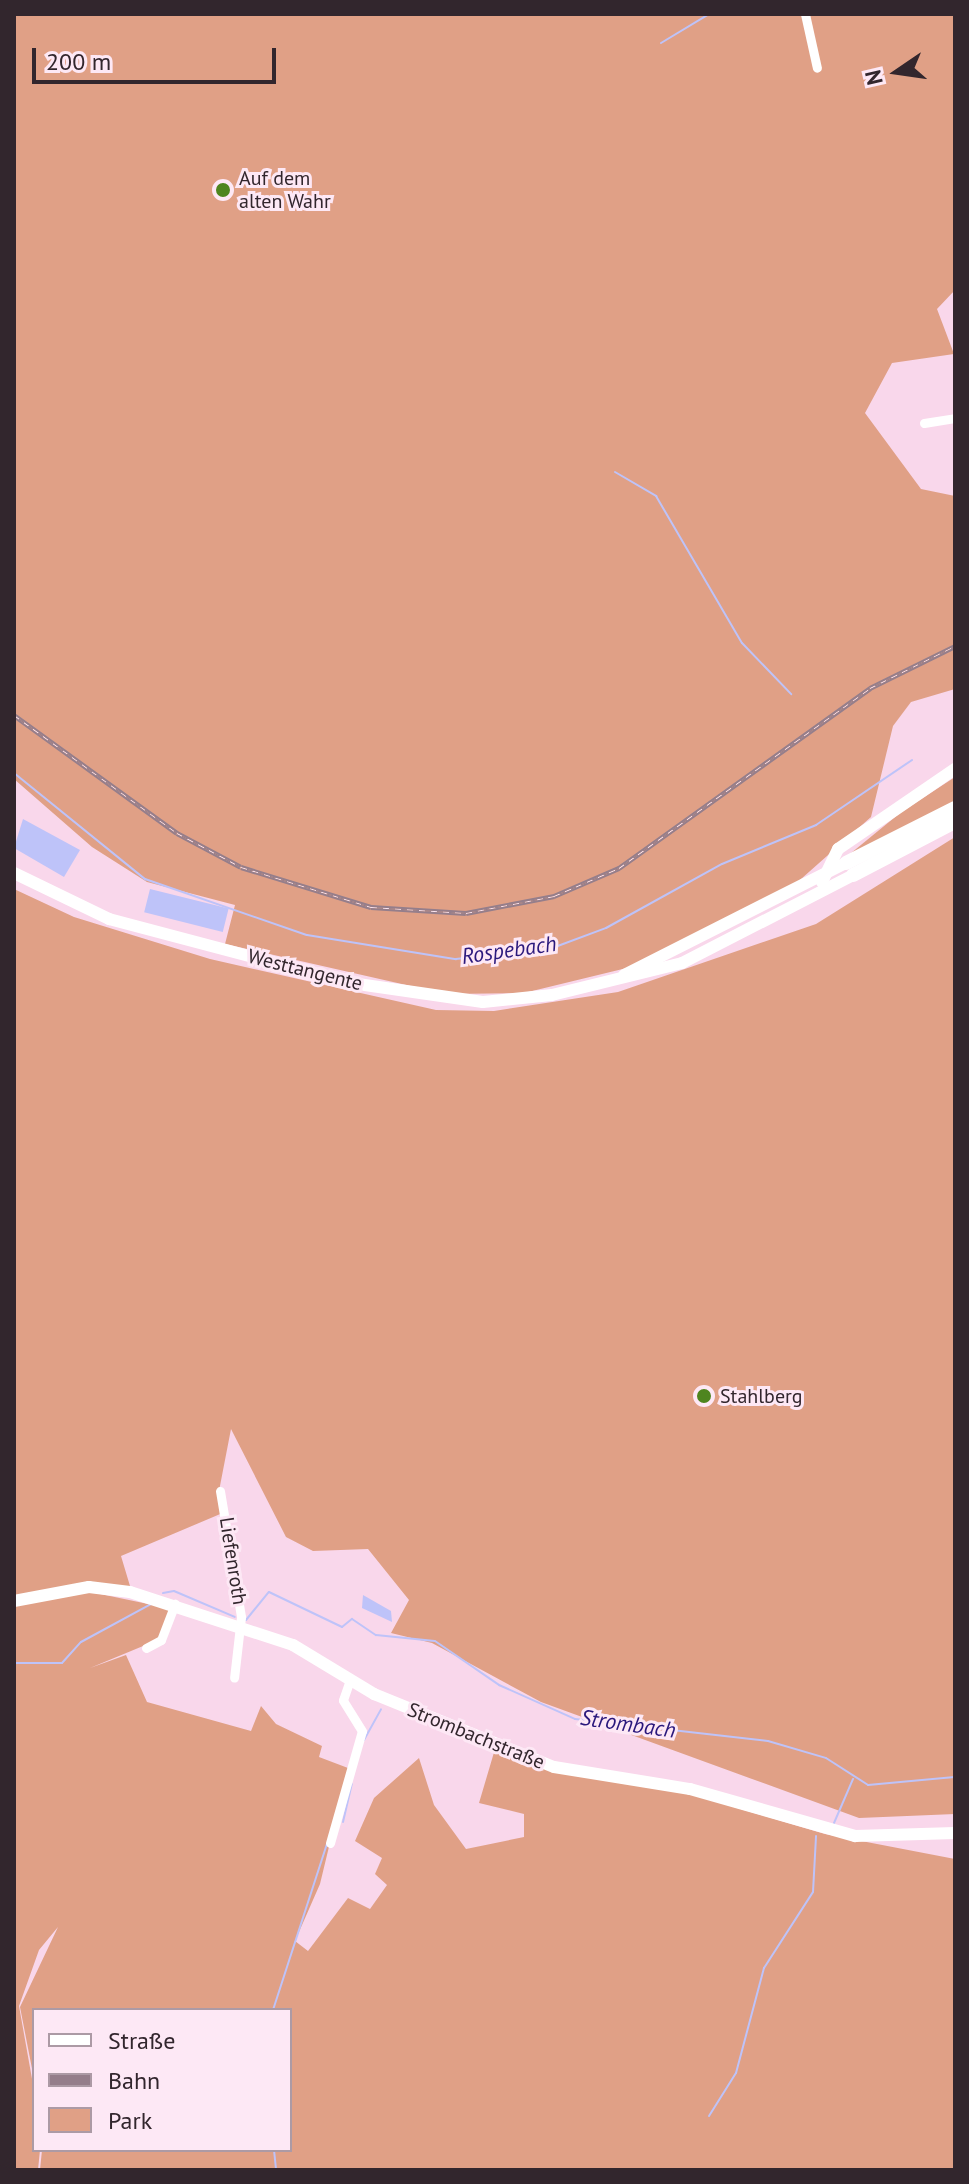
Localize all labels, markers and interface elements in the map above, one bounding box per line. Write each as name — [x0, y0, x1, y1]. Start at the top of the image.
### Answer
scale bar — [36, 32, 280, 82]
north arrow — [857, 32, 937, 112]
text: 200 m — [46, 46, 111, 77]
text: N — [858, 67, 889, 88]
place label: Auf dem alten Wahr — [239, 166, 331, 213]
marker: Auf dem alten Wahr — [214, 181, 232, 199]
water label: Rospebach — [460, 930, 558, 970]
street label: Westtangente — [245, 944, 365, 996]
place label: Stahlberg — [720, 1384, 803, 1408]
marker: Stahlberg — [695, 1387, 713, 1405]
street label: Liefenroth — [214, 1515, 252, 1607]
street label: Strombachstraße — [404, 1698, 548, 1774]
water label: Strombach — [579, 1704, 677, 1744]
legend — [32, 2008, 292, 2152]
text: Straße — [108, 2025, 175, 2056]
text: Bahn — [108, 2065, 160, 2096]
text: Park — [108, 2105, 152, 2136]

